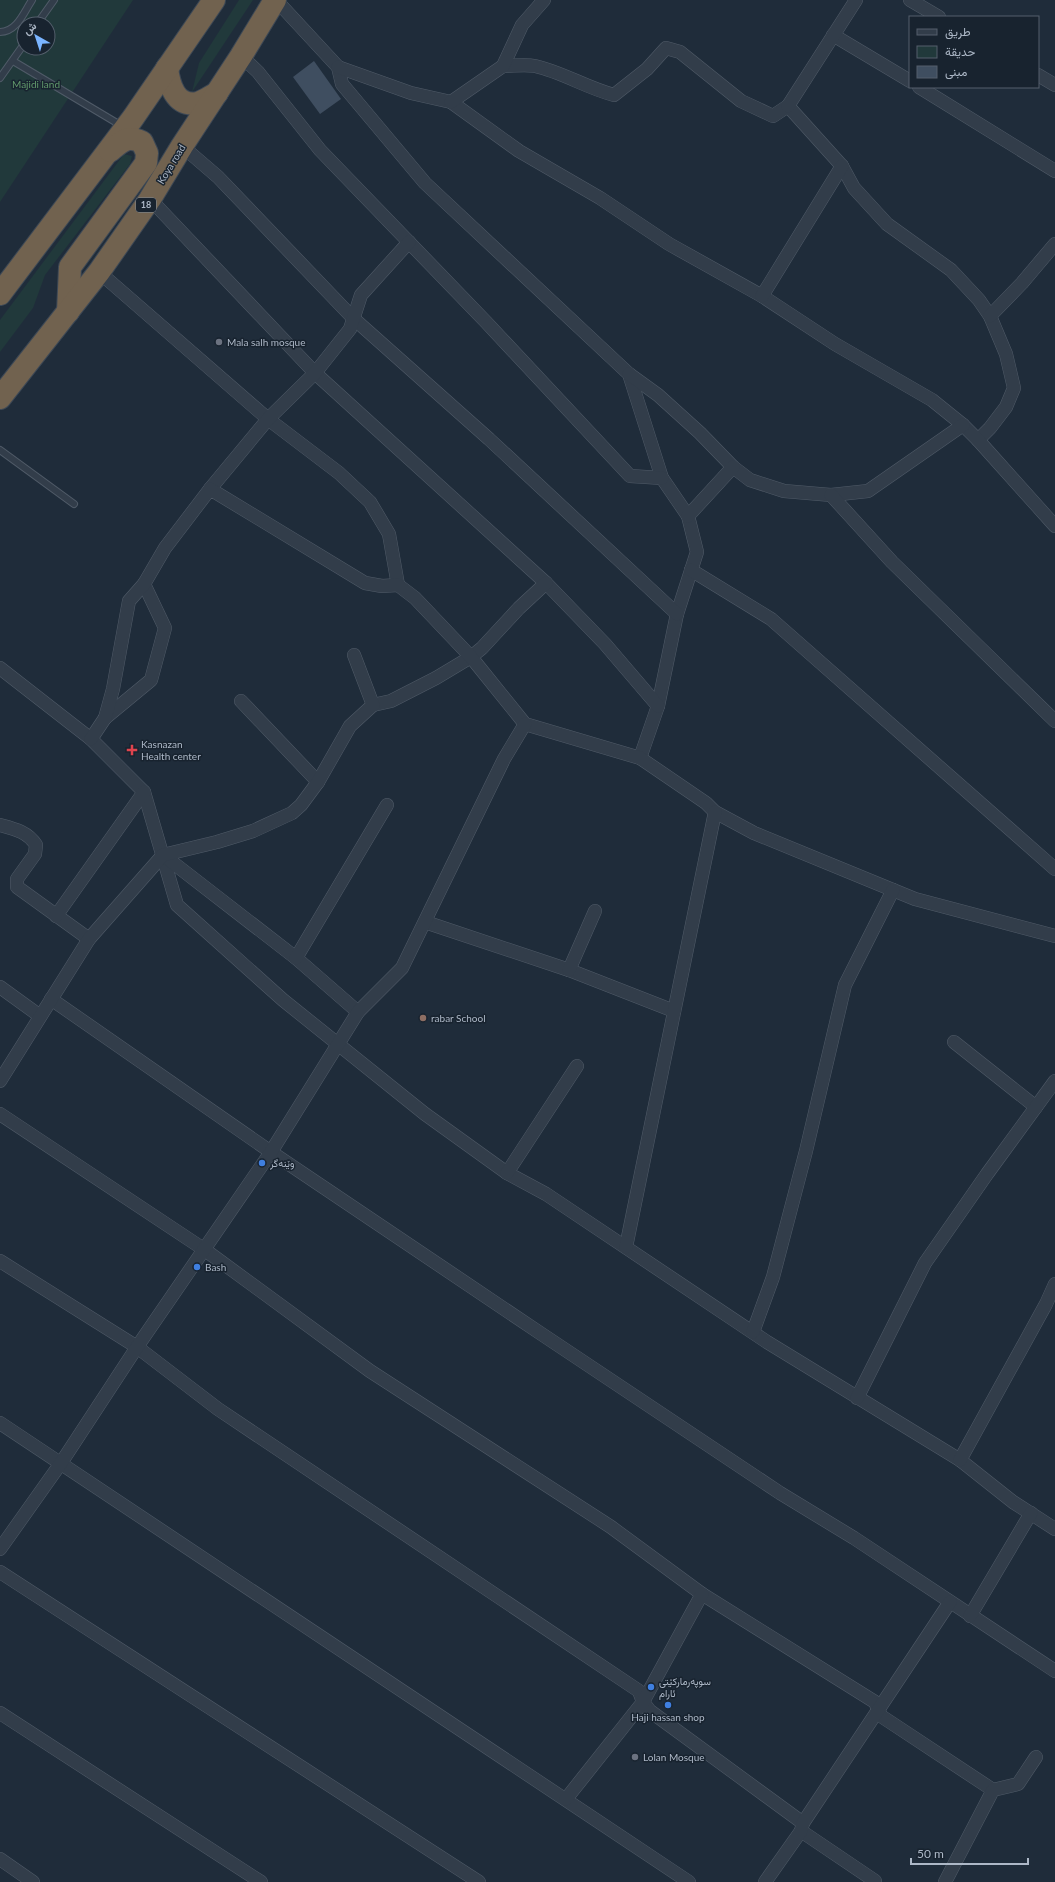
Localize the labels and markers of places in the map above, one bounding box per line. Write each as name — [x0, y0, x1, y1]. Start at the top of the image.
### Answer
place label: Mala salh mosque — [227, 336, 305, 348]
marker: Mala salh mosque — [214, 337, 224, 347]
place label: Kasnazan Health center — [141, 738, 201, 762]
marker: Kasnazan Health center — [126, 744, 138, 756]
place label: rabar School — [431, 1012, 486, 1024]
marker: rabar School — [418, 1013, 428, 1023]
place label: وێنەگر — [269, 1157, 294, 1170]
marker: وێنەگر — [257, 1158, 267, 1168]
place label: Bash — [205, 1261, 226, 1273]
marker: Bash — [192, 1262, 202, 1272]
place label: سوپەرمارکێتی ئارام — [659, 1675, 711, 1700]
marker: سوپەرمارکێتی ئارام — [646, 1682, 656, 1692]
marker: Haji hassan shop — [663, 1700, 673, 1710]
place label: Haji hassan shop — [631, 1711, 705, 1723]
place label: Lolan Mosque — [643, 1751, 705, 1763]
marker: Lolan Mosque — [630, 1752, 640, 1762]

